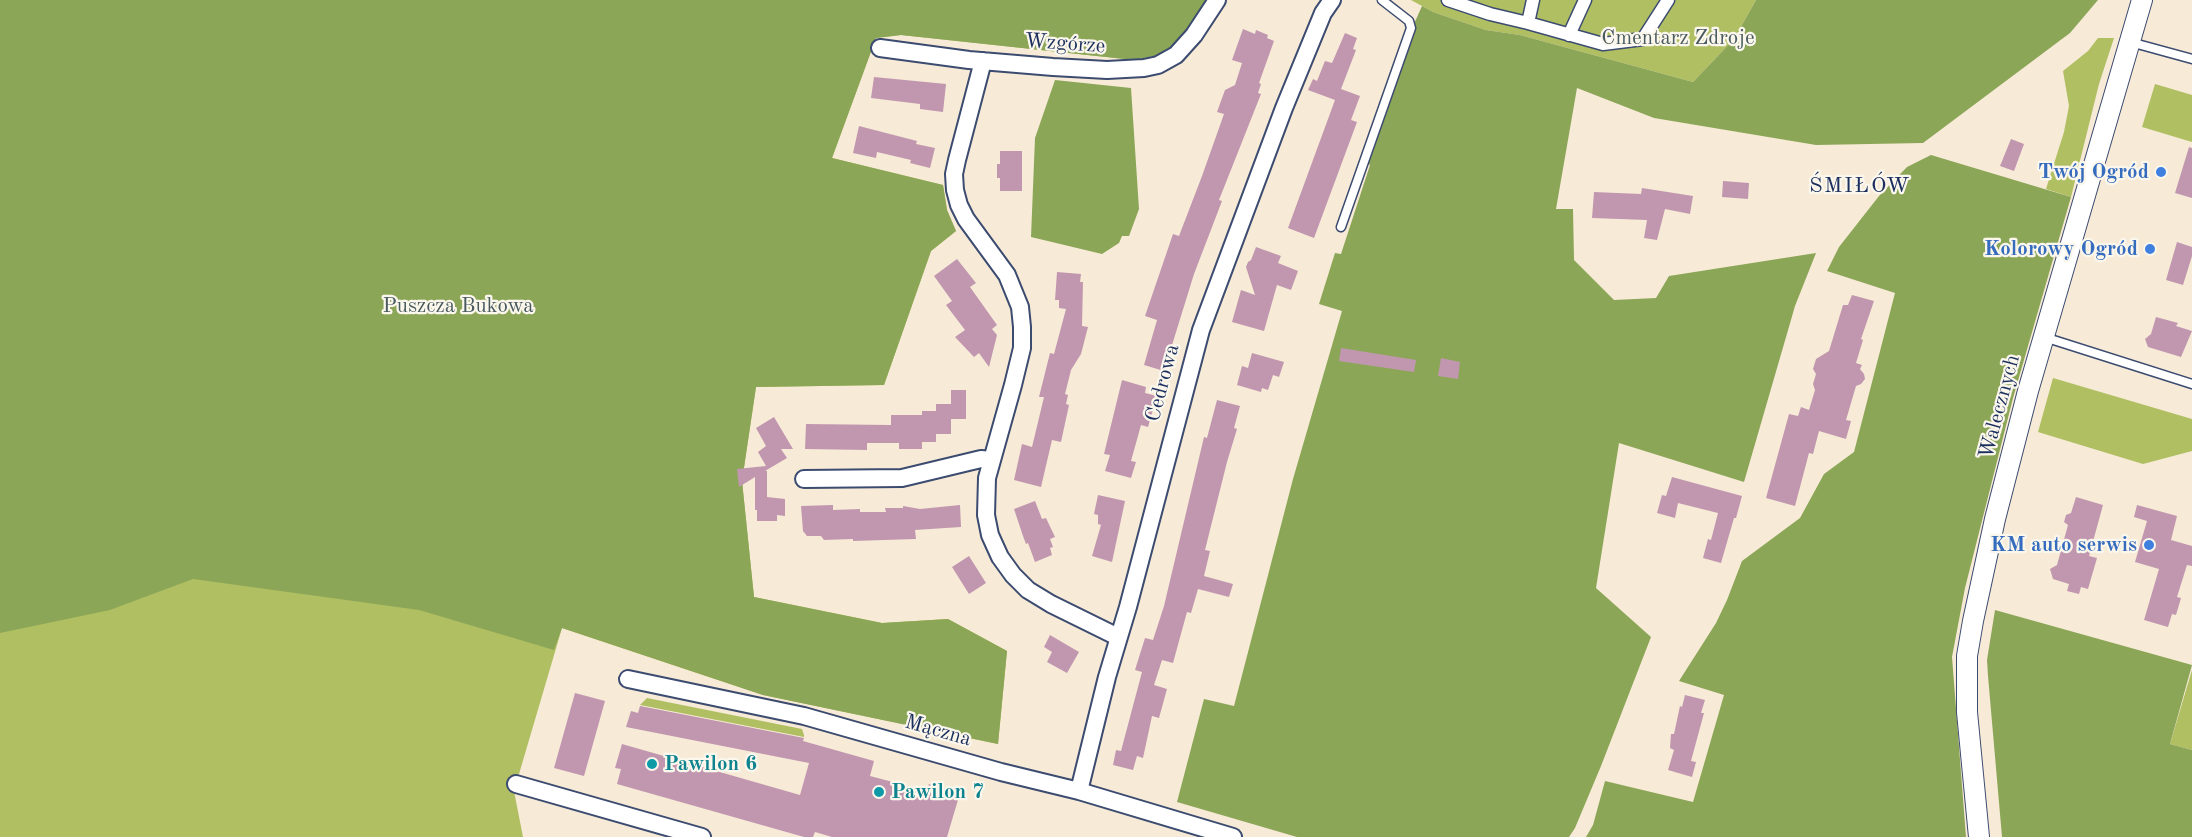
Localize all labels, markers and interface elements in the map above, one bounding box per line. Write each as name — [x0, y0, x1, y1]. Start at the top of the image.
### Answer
park label: Cmentarz Zdroje — [1601, 25, 1755, 51]
street label: Wzgórze — [1024, 29, 1106, 59]
place label: Twój Ogród — [2038, 159, 2149, 185]
marker: Twój Ogród — [2154, 165, 2168, 179]
district label: ŚMIŁÓW — [1809, 173, 1911, 199]
place label: Kolorowy Ogród — [1984, 236, 2138, 262]
marker: Kolorowy Ogród — [2143, 242, 2157, 256]
park label: Puszcza Bukowa — [382, 293, 534, 319]
street label: Cedrowa — [1141, 341, 1185, 425]
street label: Walecznych — [1974, 352, 2026, 462]
place label: KM auto serwis — [1990, 532, 2137, 558]
marker: KM auto serwis — [2142, 538, 2156, 552]
street label: Mączna — [902, 710, 974, 752]
place label: Pawilon 6 — [664, 751, 757, 777]
marker: Pawilon 6 — [645, 757, 659, 771]
place label: Pawilon 7 — [891, 779, 984, 805]
marker: Pawilon 7 — [872, 785, 886, 799]

